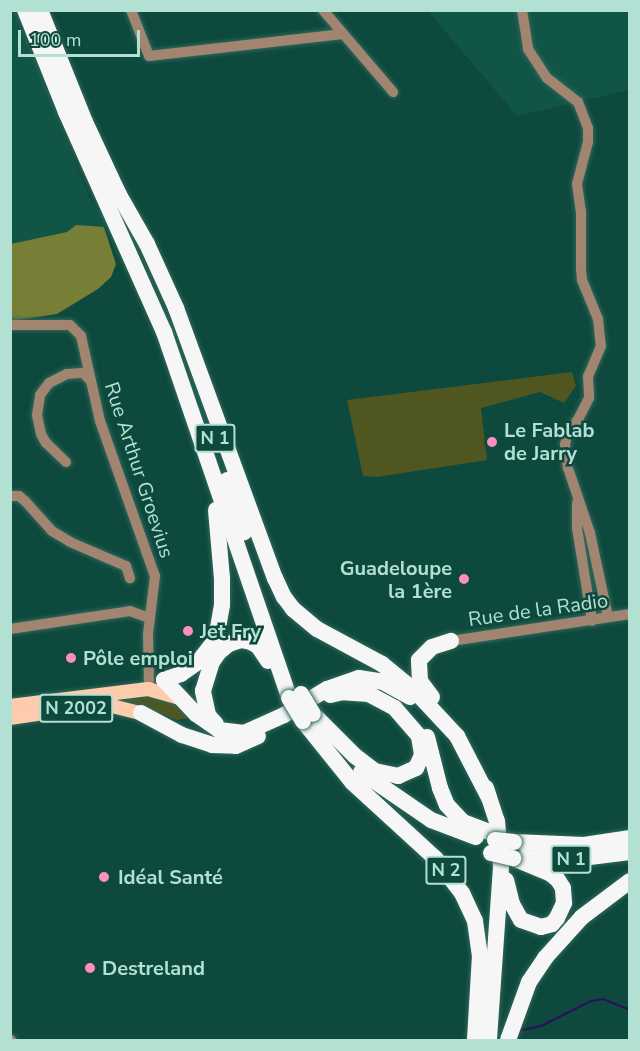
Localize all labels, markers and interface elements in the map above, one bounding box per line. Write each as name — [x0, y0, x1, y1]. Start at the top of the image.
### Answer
scale bar — [21, 18, 142, 56]
text: 100 m — [29, 28, 81, 52]
street label: Rue Arthur Groevius — [99, 379, 179, 561]
place label: Le Fablab de Jarry — [504, 418, 594, 465]
road number: N 1 — [194, 423, 236, 453]
marker: Le Fablab de Jarry — [485, 435, 499, 449]
place label: Guadeloupe la 1ère — [340, 556, 452, 603]
marker: Guadeloupe la 1ère — [457, 572, 471, 586]
street label: Rue de la Radio — [467, 588, 609, 632]
place label: Jet Fry — [200, 619, 261, 643]
marker: Jet Fry — [181, 624, 195, 638]
place label: Pôle emploi — [83, 646, 193, 670]
marker: Pôle emploi — [64, 651, 78, 665]
road number: N 2002 — [38, 693, 113, 723]
road number: N 1 — [550, 844, 592, 874]
road number: N 2 — [425, 855, 467, 885]
place label: Idéal Santé — [118, 865, 223, 889]
marker: Idéal Santé — [95, 868, 113, 886]
place label: Destreland — [102, 956, 205, 980]
marker: Destreland — [83, 961, 97, 975]

